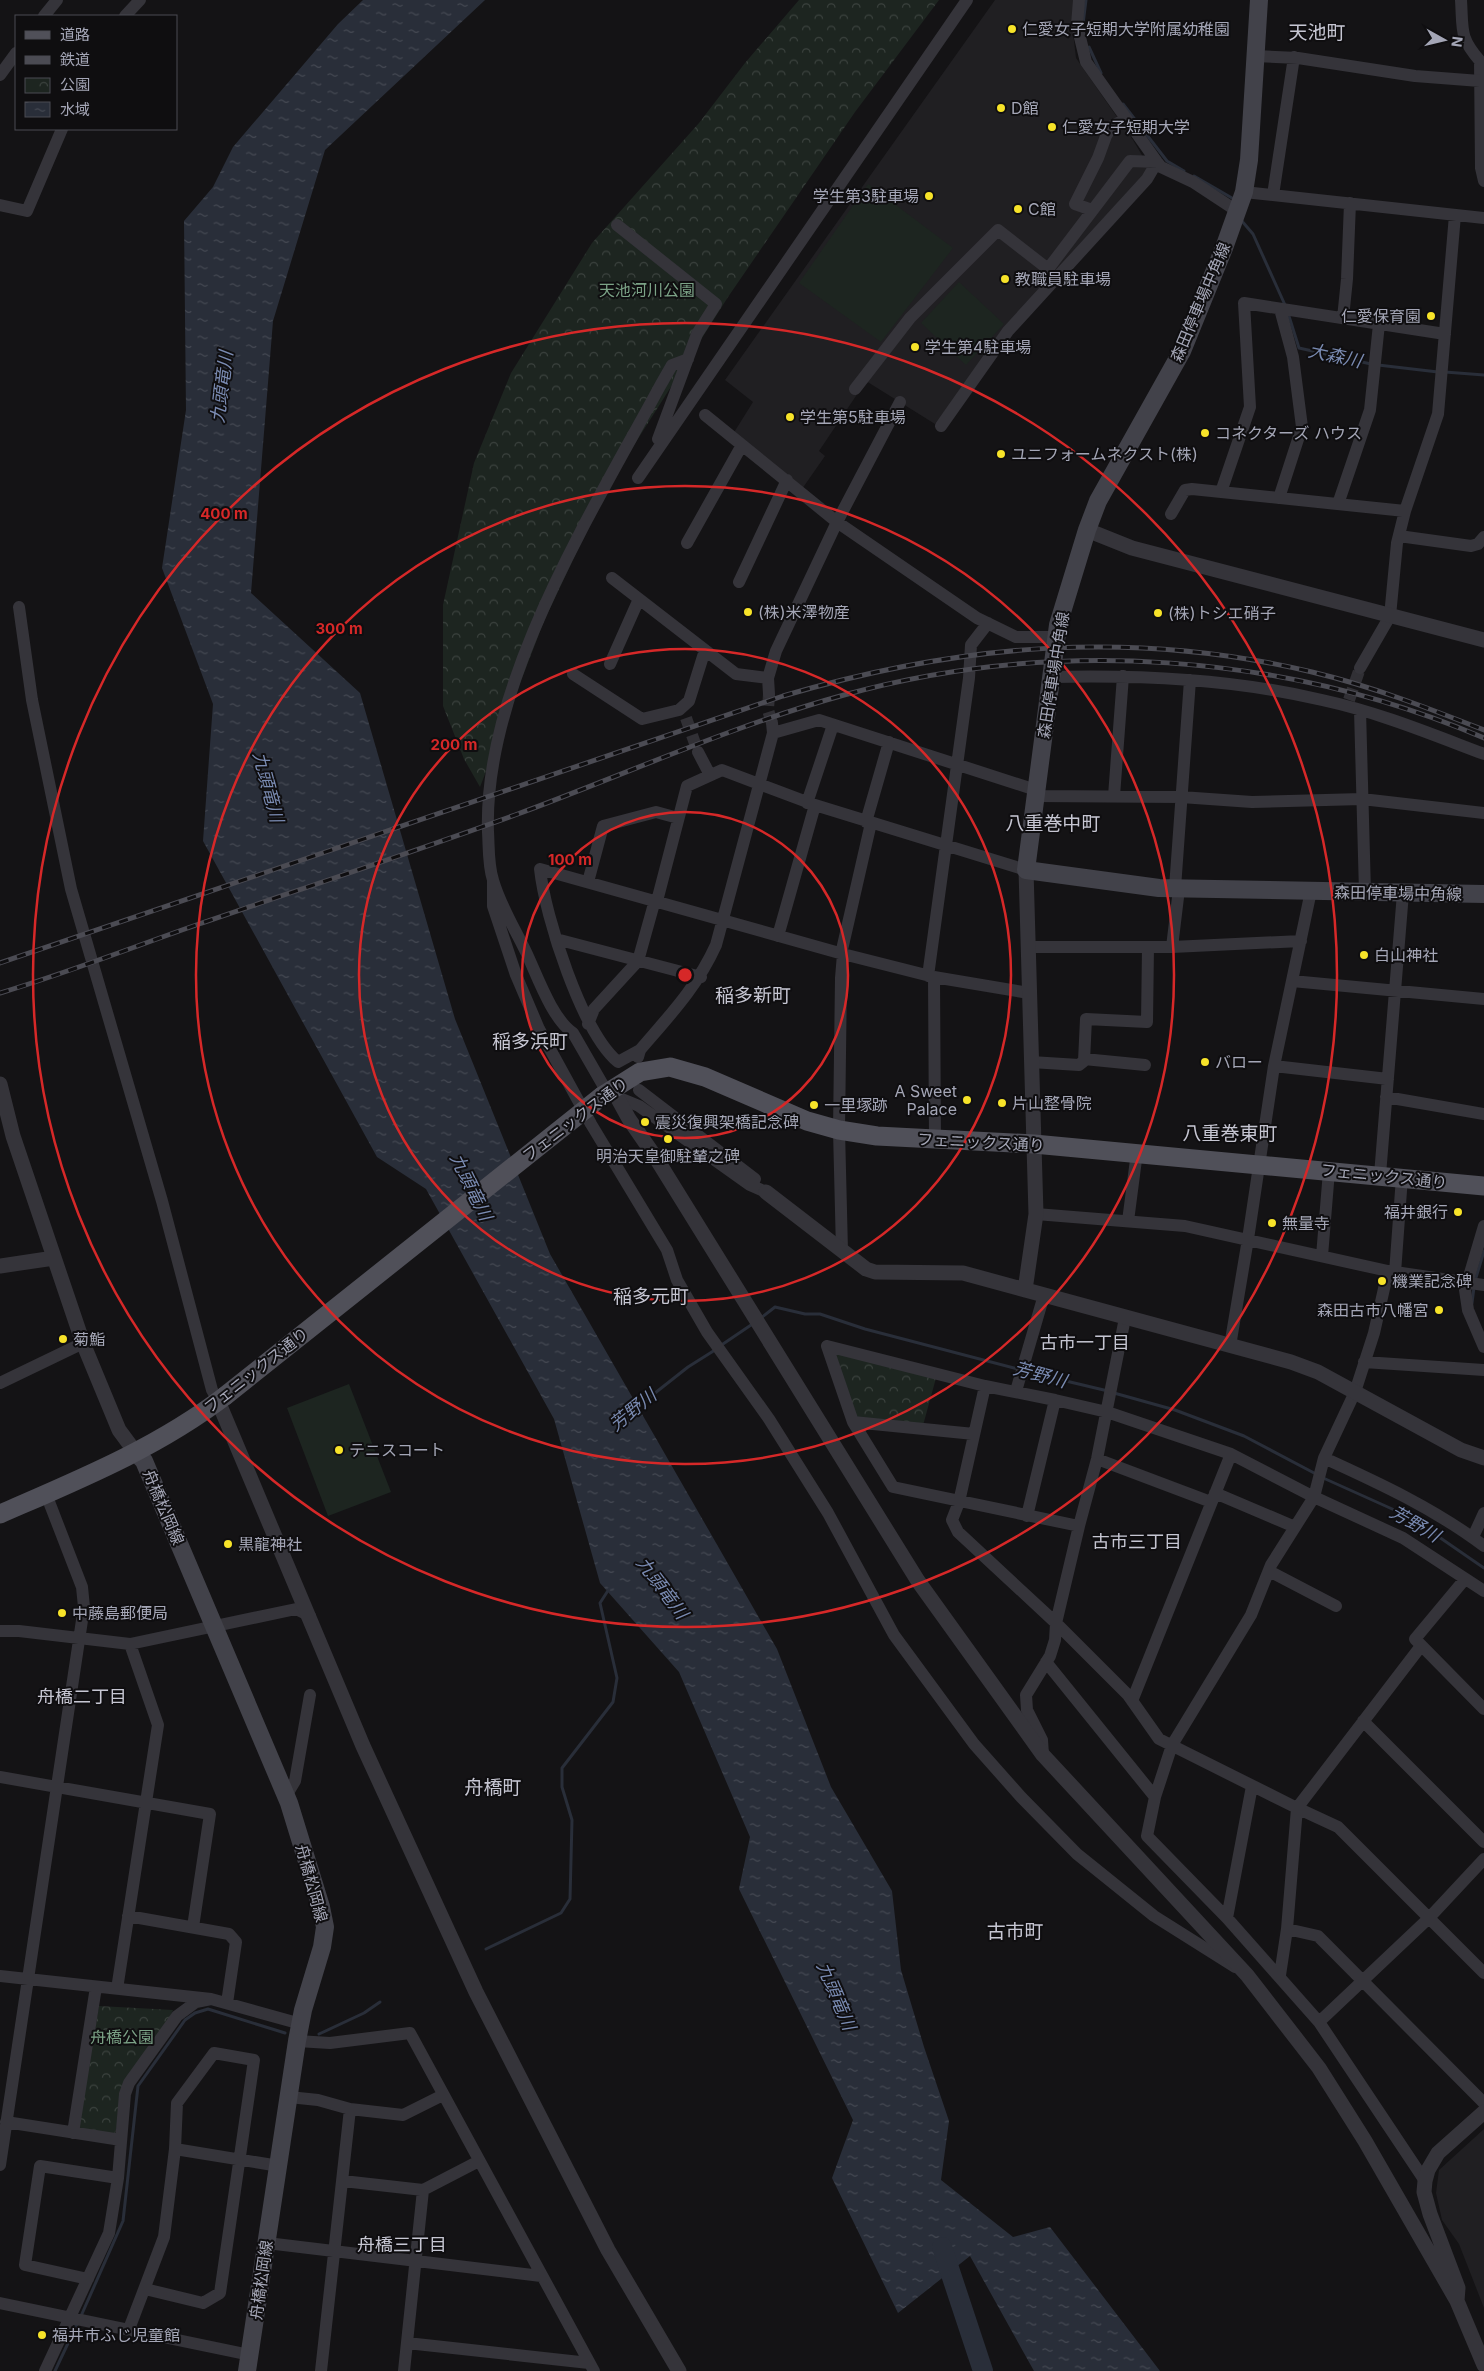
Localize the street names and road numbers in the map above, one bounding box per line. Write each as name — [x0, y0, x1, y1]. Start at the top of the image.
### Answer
street label: 森田停車場中角線 — [1166, 239, 1234, 365]
street label: 森田停車場中角線 — [1033, 610, 1073, 740]
street label: 森田停車場中角線 — [1334, 882, 1462, 904]
street label: フェニックス通り — [518, 1073, 632, 1165]
street label: フェニックス通り — [917, 1129, 1045, 1155]
street label: フェニックス通り — [1320, 1159, 1448, 1193]
street label: フェニックス通り — [200, 1323, 312, 1417]
street label: 舟橋松岡線 — [139, 1466, 189, 1548]
street label: 舟橋松岡線 — [292, 1842, 332, 1924]
street label: 舟橋松岡線 — [246, 2239, 276, 2321]

